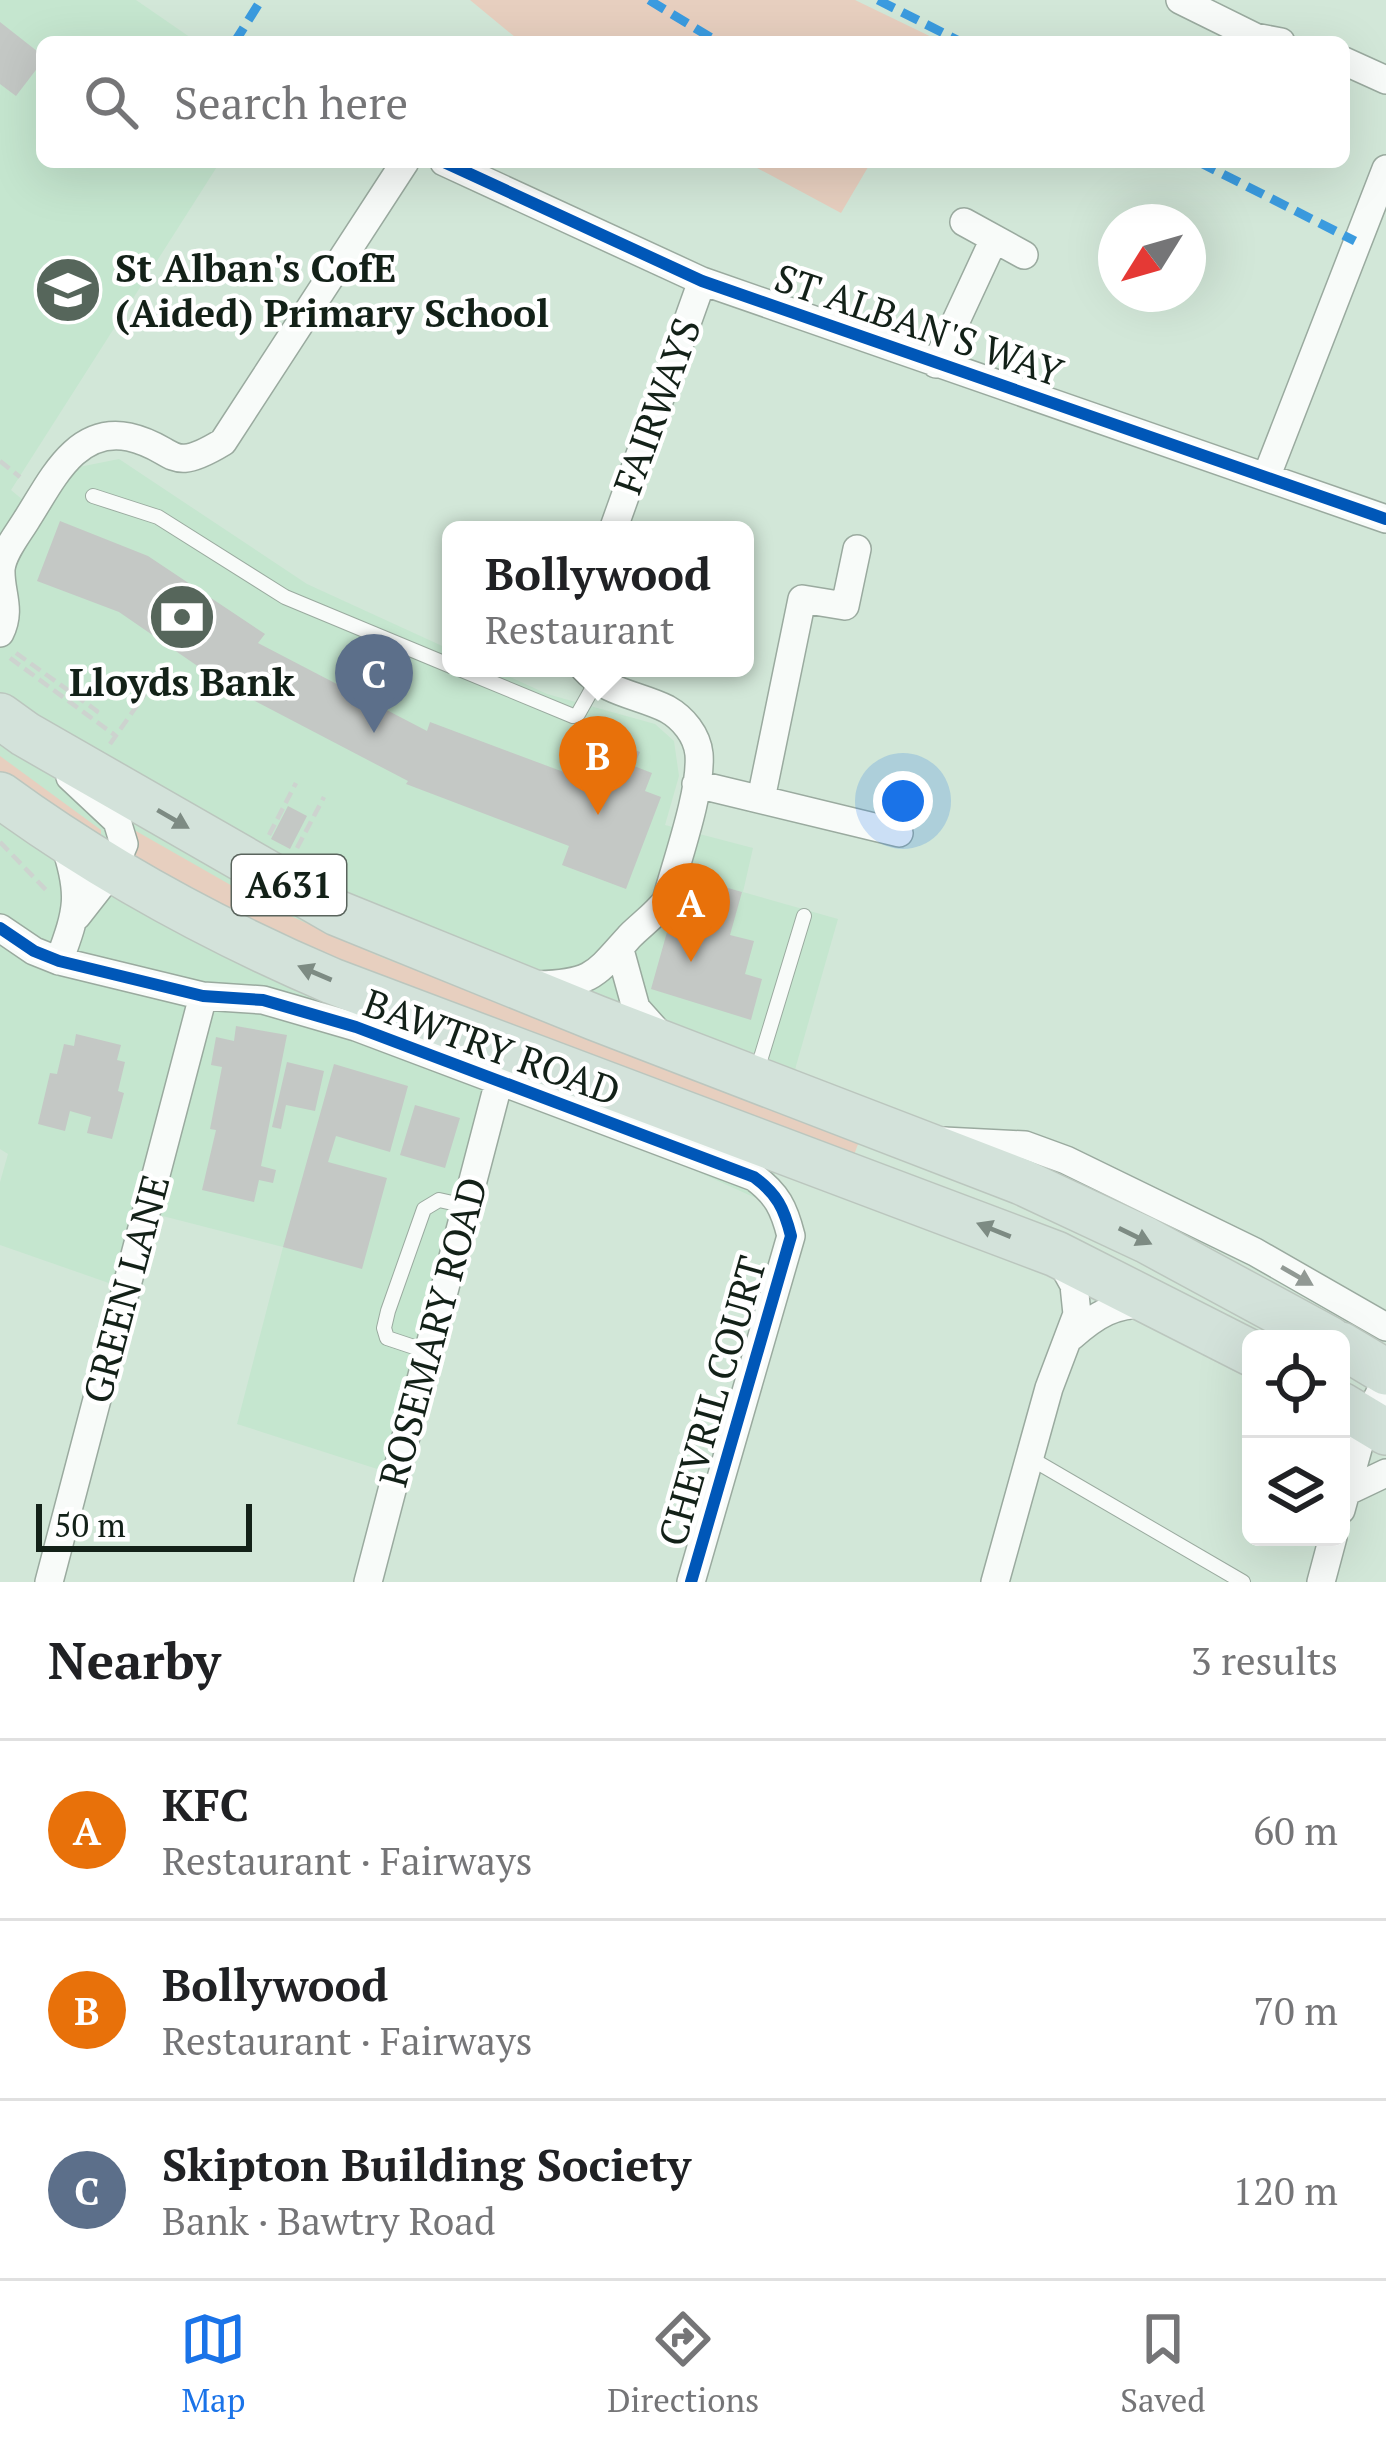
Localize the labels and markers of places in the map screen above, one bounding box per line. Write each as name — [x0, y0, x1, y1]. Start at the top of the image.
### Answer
place label: St Alban's CofE (Aided) Primary School — [115, 241, 549, 338]
school or university icon: St Alban's CofE (Aided) Primary School — [33, 255, 103, 325]
bank icon: Lloyds Bank — [147, 582, 217, 652]
pin: C — [335, 634, 413, 733]
place label: Lloyds Bank — [69, 655, 295, 707]
pin: B — [559, 716, 637, 815]
pin: A — [652, 863, 730, 962]

